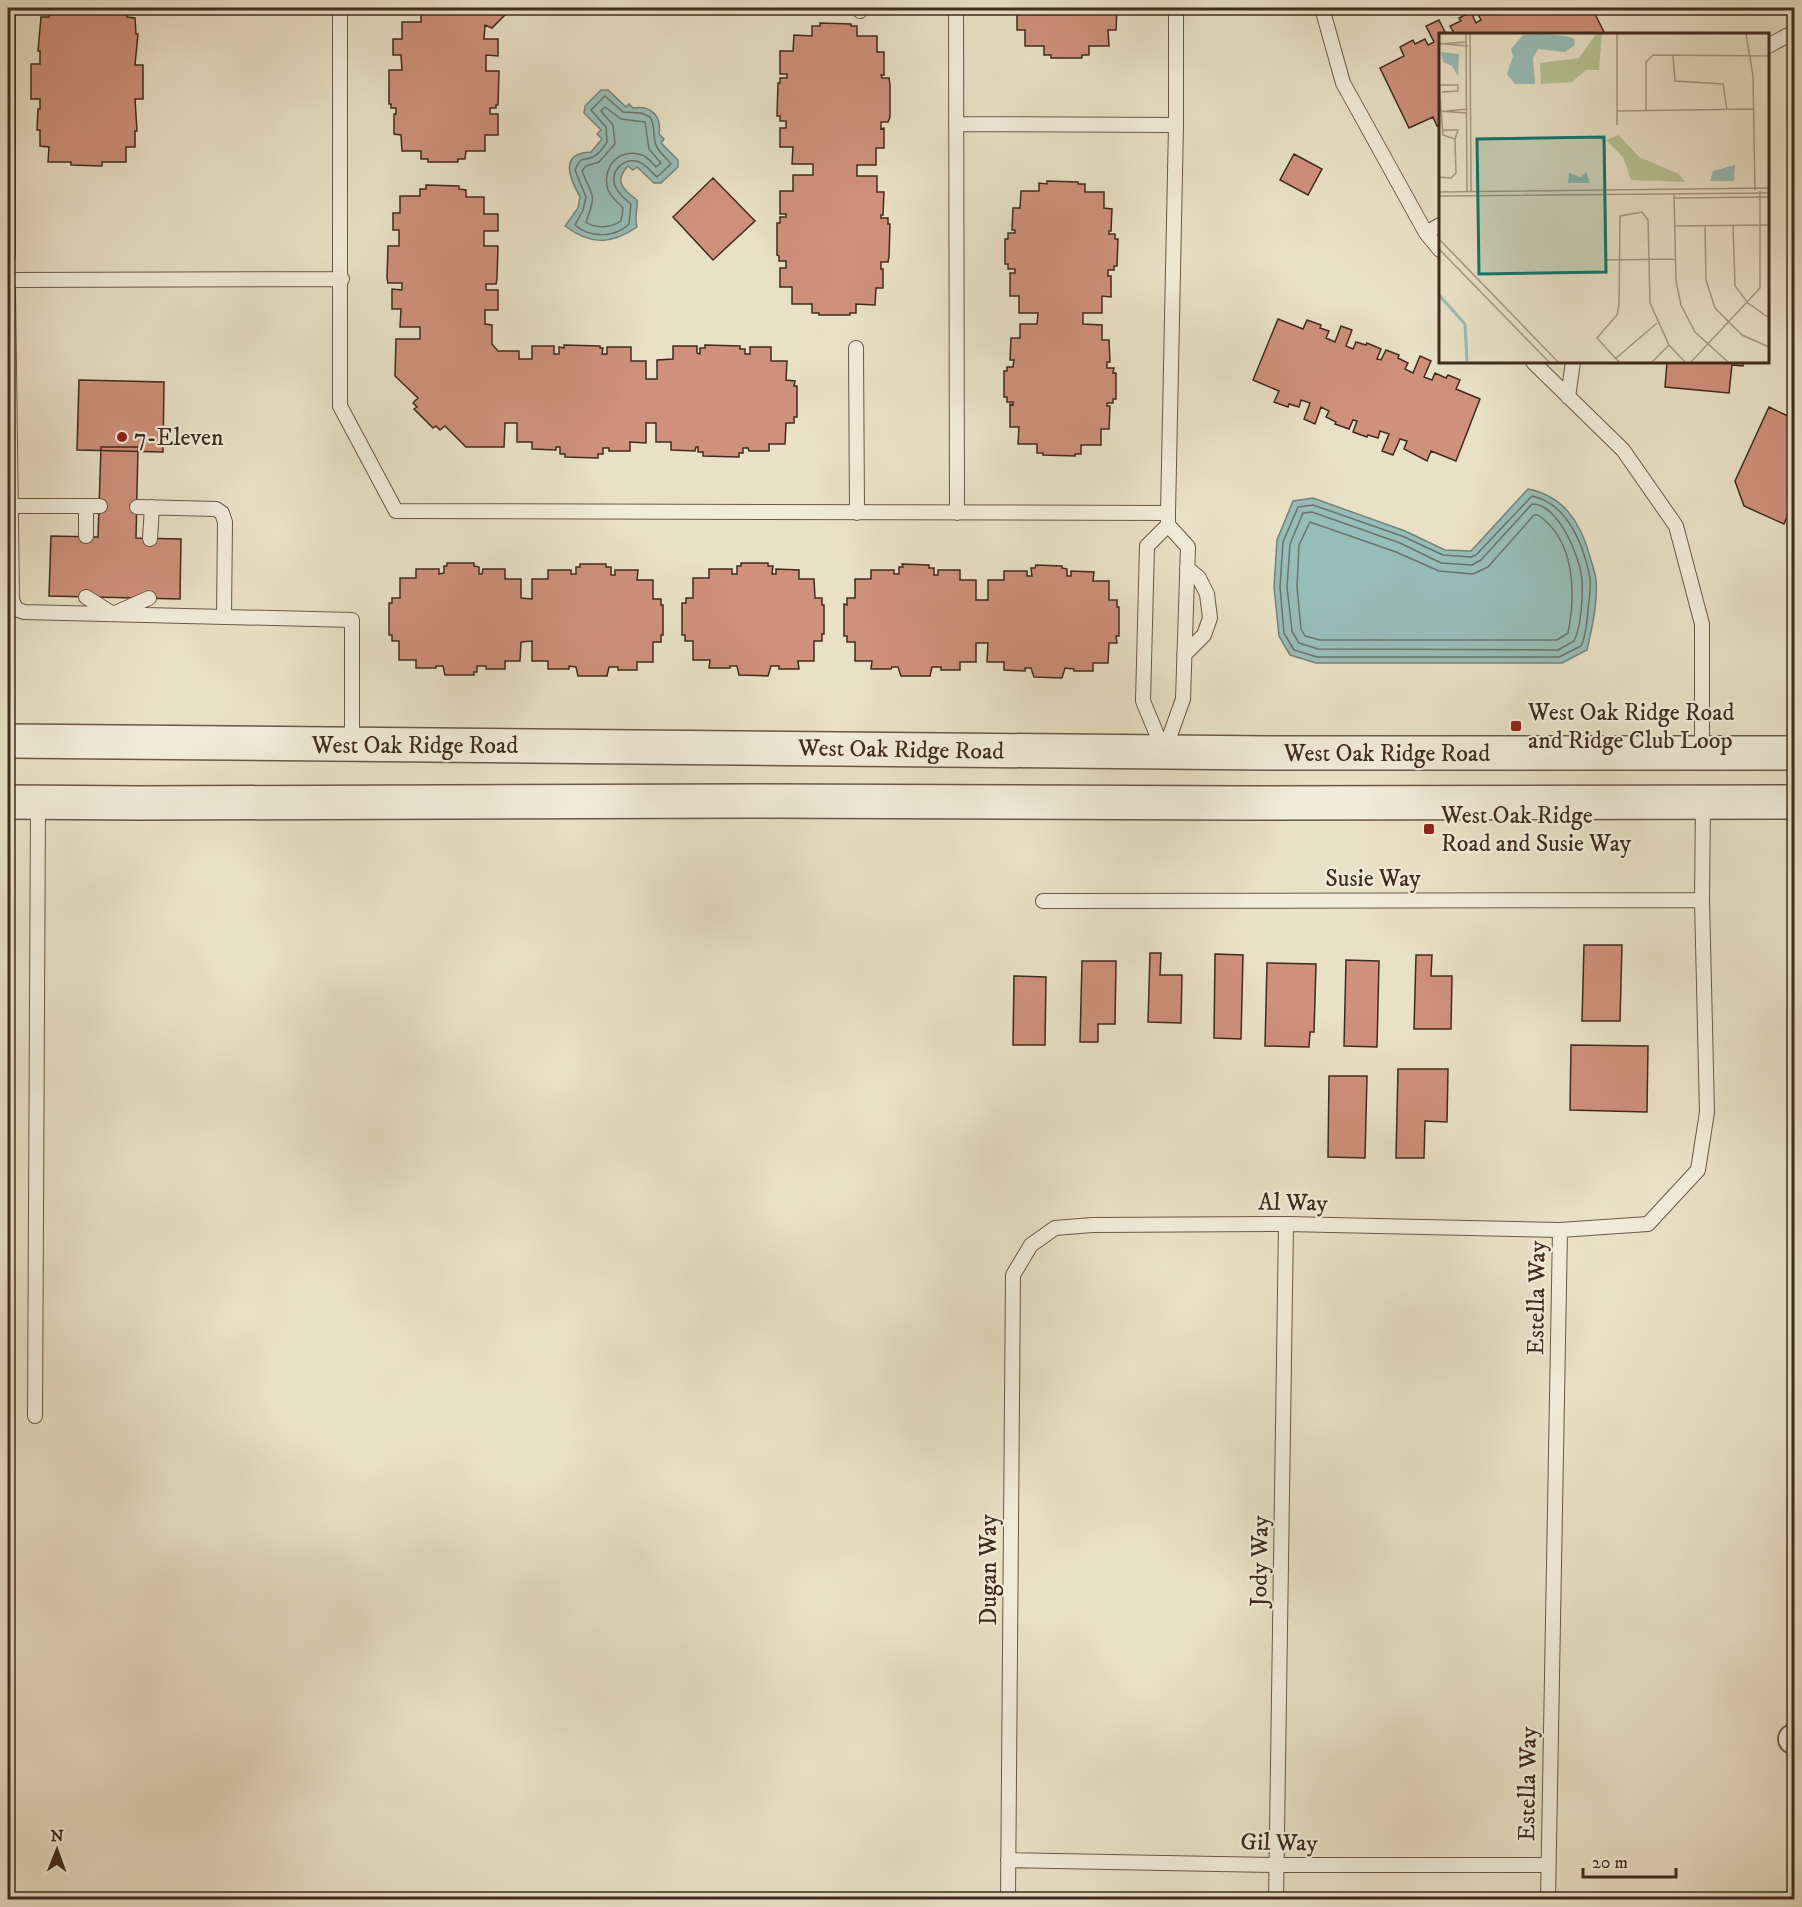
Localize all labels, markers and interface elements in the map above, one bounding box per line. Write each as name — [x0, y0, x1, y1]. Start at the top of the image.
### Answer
inset map — [1439, 33, 1769, 363]
place label: 7-Eleven — [134, 423, 224, 453]
marker: 7-Eleven — [115, 430, 129, 444]
place label: West Oak Ridge Road and Ridge Club Loop — [1527, 698, 1734, 756]
marker: West Oak Ridge Road and Ridge Club Loop — [1509, 719, 1523, 733]
street label: West Oak Ridge Road — [311, 731, 518, 761]
street label: West Oak Ridge Road — [797, 733, 1004, 767]
street label: West Oak Ridge Road — [1283, 739, 1490, 769]
place label: West Oak Ridge Road and Susie Way — [1440, 801, 1632, 859]
marker: West Oak Ridge Road and Susie Way — [1422, 822, 1436, 836]
street label: Susie Way — [1325, 864, 1421, 894]
street label: Al Way — [1258, 1187, 1329, 1219]
street label: Estella Way — [1521, 1240, 1553, 1355]
street label: Dugan Way — [974, 1514, 1004, 1626]
street label: Jody Way — [1244, 1515, 1276, 1609]
street label: Estella Way — [1512, 1726, 1544, 1841]
north arrow — [27, 1820, 87, 1880]
text: N — [51, 1826, 64, 1846]
street label: Gil Way — [1240, 1827, 1319, 1859]
scale bar — [1583, 1841, 1676, 1879]
text: 20 m — [1592, 1852, 1628, 1874]

